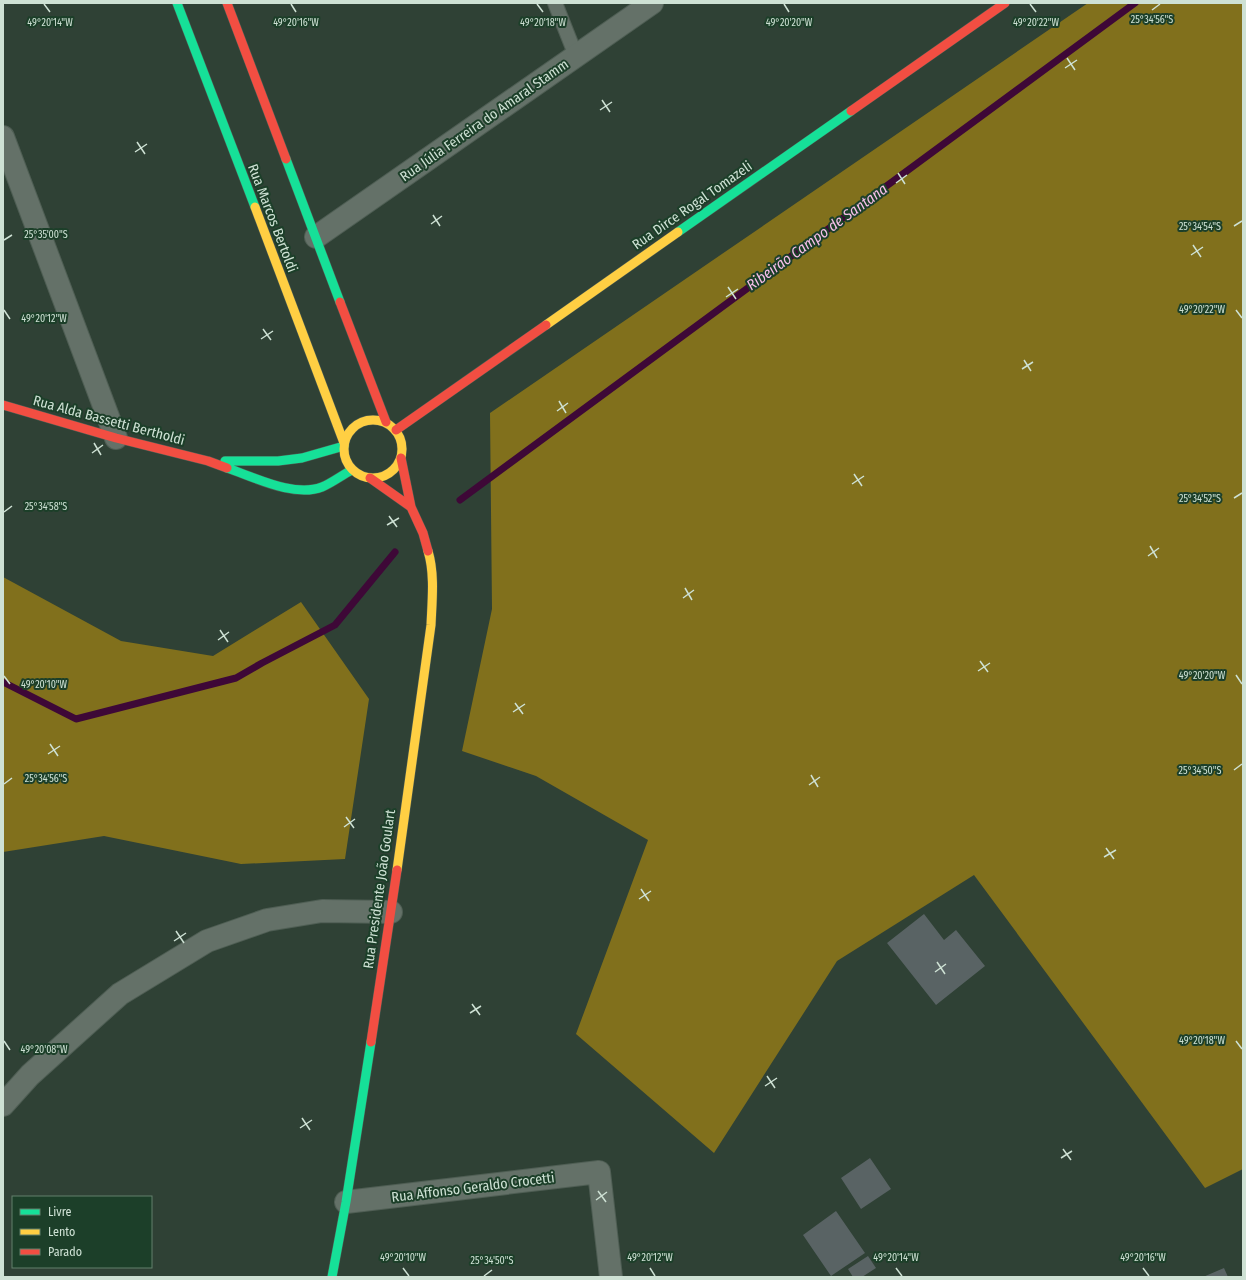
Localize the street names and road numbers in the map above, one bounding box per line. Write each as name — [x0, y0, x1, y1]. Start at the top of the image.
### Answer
street label: Rua Júlia Ferreira do Amaral Stamm — [397, 56, 572, 185]
street label: Rua Dirce Rogal Tomazeli — [629, 158, 755, 253]
street label: Rua Marcos Bertoldi — [244, 162, 301, 275]
street label: Rua Alda Bassetti Bertholdi — [31, 392, 187, 449]
street label: Rua Presidente João Goulart — [360, 808, 399, 970]
street label: Rua Affonso Geraldo Crocetti — [391, 1169, 556, 1206]

